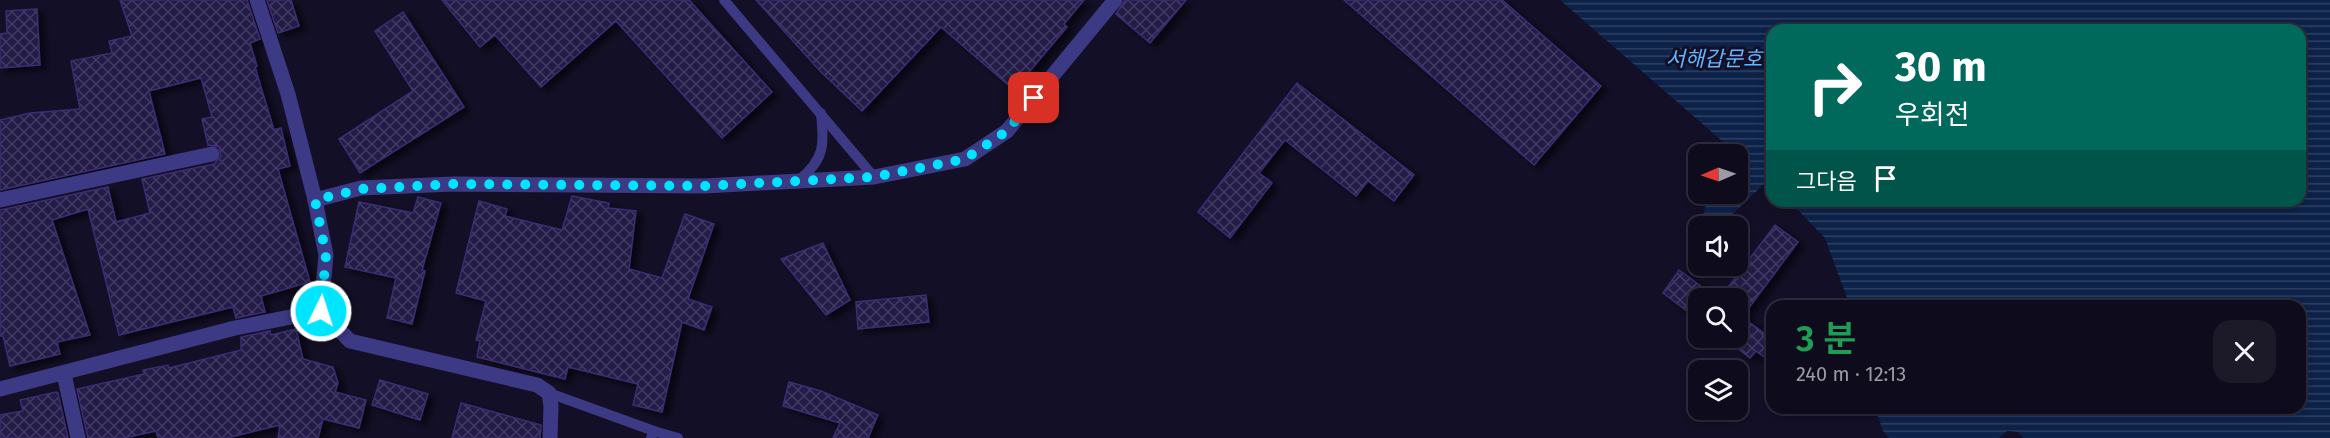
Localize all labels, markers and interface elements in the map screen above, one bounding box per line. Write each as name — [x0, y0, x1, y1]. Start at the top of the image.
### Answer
text: 30 m — [1895, 42, 1987, 92]
water label: 서해갑문호 — [1666, 46, 1764, 72]
icon: right — [1796, 48, 1874, 126]
pin — [1008, 72, 1059, 123]
icon: arrive — [1017, 81, 1050, 114]
text: 우회전 — [1895, 99, 1970, 131]
north arrow — [1688, 144, 1748, 204]
map controls — [1688, 144, 1748, 420]
icon: arrive — [1869, 162, 1902, 195]
text: 그다음 — [1796, 168, 1857, 195]
button: sound — [1688, 216, 1748, 276]
position arrow — [289, 279, 353, 343]
button: search — [1688, 288, 1748, 348]
text: 3 분 — [1796, 317, 1856, 361]
button: close — [2213, 320, 2276, 383]
button: layers — [1688, 360, 1748, 420]
text: 240 m · 12:13 — [1796, 362, 1906, 386]

